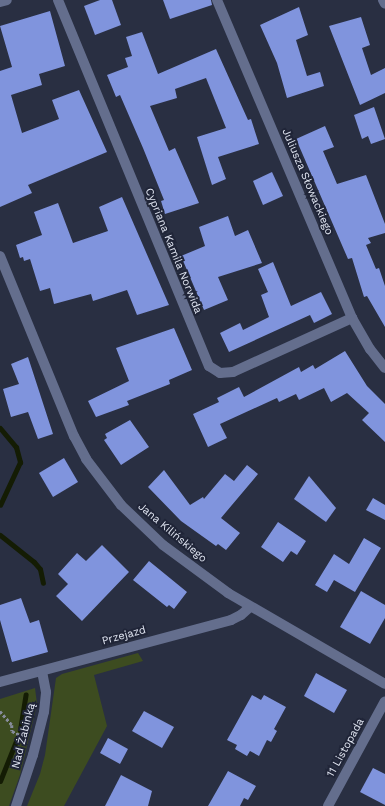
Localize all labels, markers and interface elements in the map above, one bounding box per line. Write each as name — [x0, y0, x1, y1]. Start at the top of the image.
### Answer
street label: Juliusza Słowackiego — [279, 127, 335, 237]
street label: Cypriana Kamila Norwida — [142, 186, 204, 316]
street label: Jana Kilińskiego — [135, 500, 209, 566]
street label: Przejazd — [100, 624, 148, 648]
street label: Nad Żabinką — [9, 702, 39, 770]
street label: 11 Listopada — [324, 716, 368, 780]

